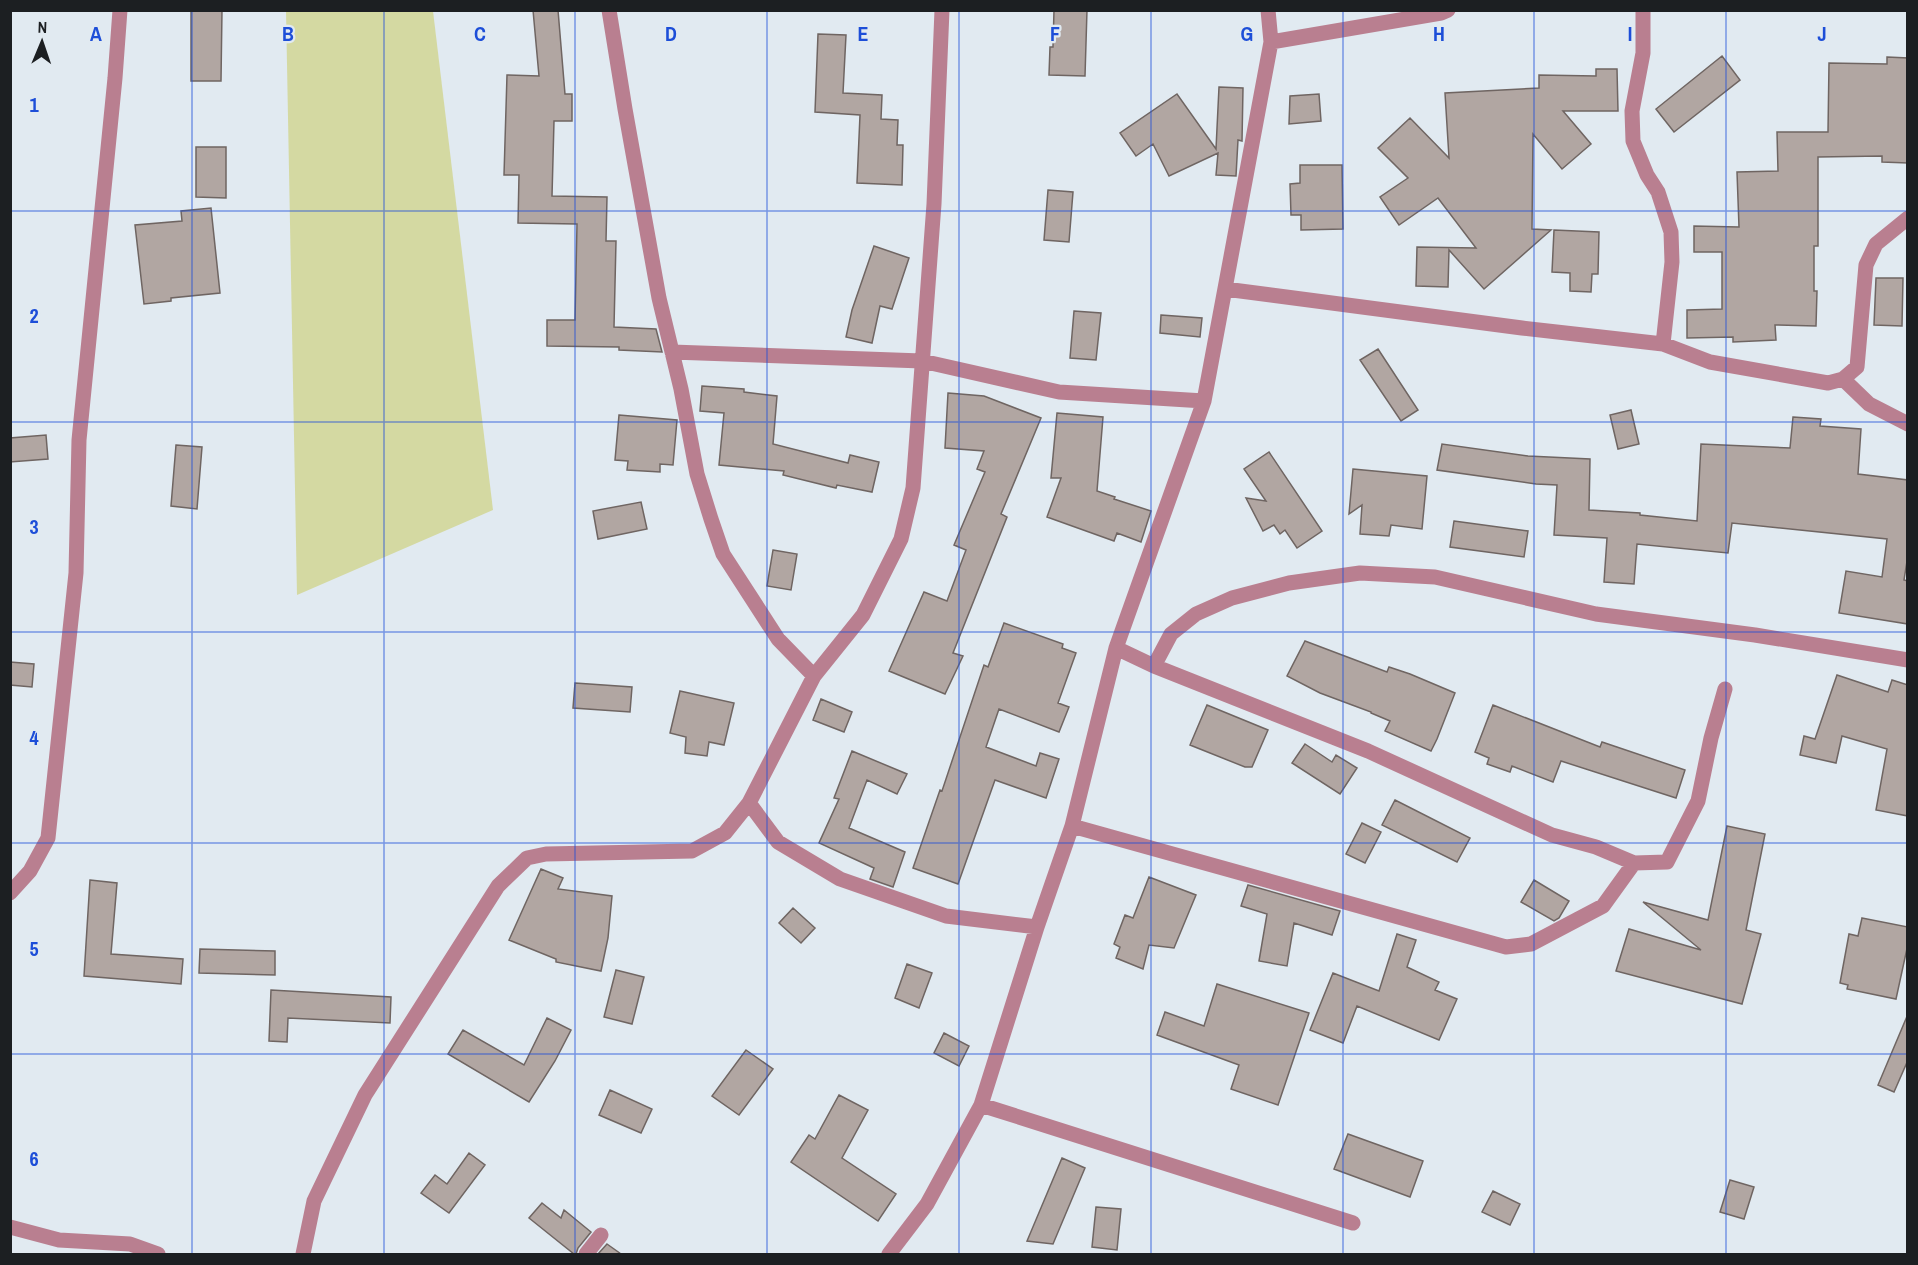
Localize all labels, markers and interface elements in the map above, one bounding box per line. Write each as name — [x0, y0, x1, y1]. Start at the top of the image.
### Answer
north arrow — [12, 12, 72, 72]
text: N — [37, 16, 48, 38]
text: A — [90, 20, 102, 47]
text: B — [282, 20, 294, 47]
text: C — [474, 20, 486, 47]
text: D — [665, 20, 677, 47]
text: E — [858, 20, 869, 47]
text: F — [1050, 20, 1060, 47]
text: G — [1241, 20, 1253, 47]
text: H — [1433, 20, 1445, 47]
text: I — [1628, 20, 1632, 47]
text: J — [1817, 20, 1827, 47]
text: 1 — [29, 91, 39, 118]
text: 2 — [29, 302, 39, 329]
text: 3 — [29, 513, 39, 540]
text: 4 — [29, 724, 39, 751]
text: 5 — [29, 935, 39, 962]
text: 6 — [29, 1145, 39, 1172]

